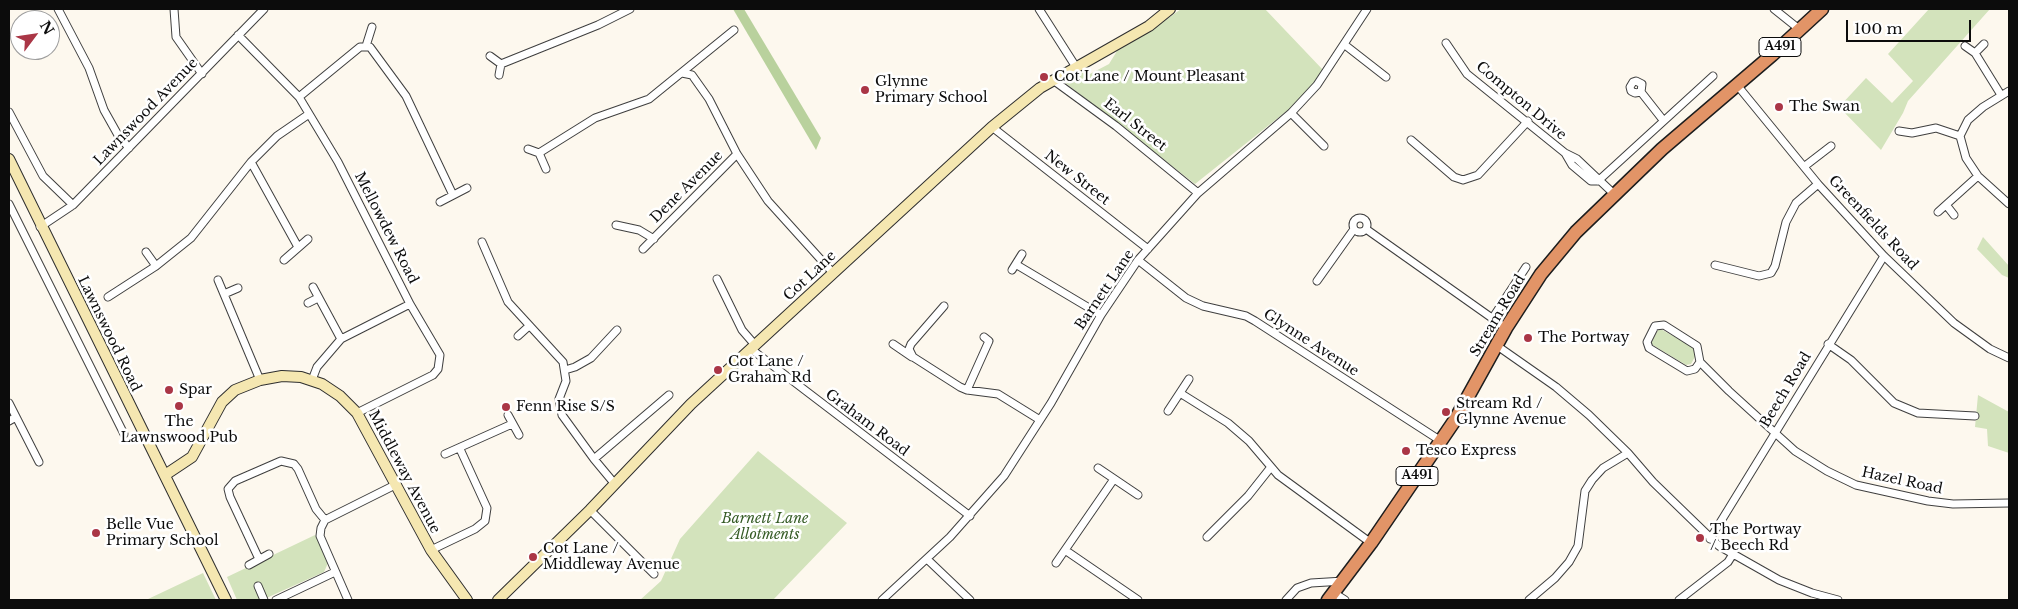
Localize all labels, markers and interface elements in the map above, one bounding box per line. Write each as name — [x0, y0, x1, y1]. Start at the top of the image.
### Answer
north arrow — [10, 10, 60, 60]
scale bar — [1848, 10, 1973, 42]
text: N — [36, 18, 58, 38]
text: 100 m — [1854, 19, 1903, 38]
road number: A491 — [1759, 38, 1801, 56]
street label: Lawnswood Avenue — [91, 55, 201, 169]
street label: Compton Drive — [1472, 58, 1570, 144]
place label: Cot Lane / Mount Pleasant — [1054, 69, 1245, 85]
marker: Cot Lane / Mount Pleasant — [1038, 71, 1050, 83]
place label: Glynne Primary School — [875, 74, 988, 106]
marker: Glynne Primary School — [859, 84, 871, 96]
street label: Earl Street — [1100, 95, 1170, 155]
place label: The Swan — [1789, 99, 1860, 115]
marker: The Swan — [1773, 101, 1785, 113]
street label: Dene Avenue — [647, 147, 727, 227]
street label: New Street — [1041, 147, 1113, 209]
street label: Mellowdew Road — [351, 169, 421, 287]
street label: Greenfields Road — [1825, 172, 1921, 274]
street label: Barnett Lane — [1072, 247, 1138, 333]
street label: Cot Lane — [780, 248, 840, 304]
street label: Stream Road — [1467, 272, 1529, 360]
street label: Lawnswood Road — [74, 274, 144, 394]
street label: Glynne Avenue — [1260, 306, 1362, 380]
place label: The Portway — [1538, 330, 1629, 346]
marker: The Portway — [1522, 332, 1534, 344]
street label: Beech Road — [1757, 349, 1815, 431]
place label: Cot Lane / Graham Rd — [728, 354, 811, 387]
marker: Cot Lane / Graham Rd — [712, 364, 724, 376]
place label: Spar — [179, 382, 212, 398]
marker: Spar — [163, 384, 175, 396]
street label: Graham Road — [822, 386, 912, 460]
place label: Stream Rd / Glynne Avenue — [1456, 396, 1566, 428]
place label: Fenn Rise S/S — [516, 399, 615, 415]
marker: The Lawnswood Pub — [173, 400, 185, 412]
marker: Fenn Rise S/S — [500, 401, 512, 413]
marker: Stream Rd / Glynne Avenue — [1440, 406, 1452, 418]
street label: Middleway Avenue — [364, 408, 444, 536]
place label: The Lawnswood Pub — [120, 414, 238, 447]
place label: Tesco Express — [1416, 443, 1516, 459]
marker: Tesco Express — [1400, 445, 1412, 457]
street label: Hazel Road — [1860, 464, 1944, 498]
road number: A491 — [1396, 466, 1438, 486]
park label: Barnett Lane Allotments — [722, 511, 808, 544]
place label: Belle Vue Primary School — [106, 517, 219, 550]
place label: The Portway / Beech Rd — [1710, 522, 1801, 554]
marker: Belle Vue Primary School — [90, 527, 102, 539]
marker: The Portway / Beech Rd — [1694, 532, 1706, 544]
place label: Cot Lane / Middleway Avenue — [543, 541, 680, 574]
marker: Cot Lane / Middleway Avenue — [527, 551, 539, 563]

